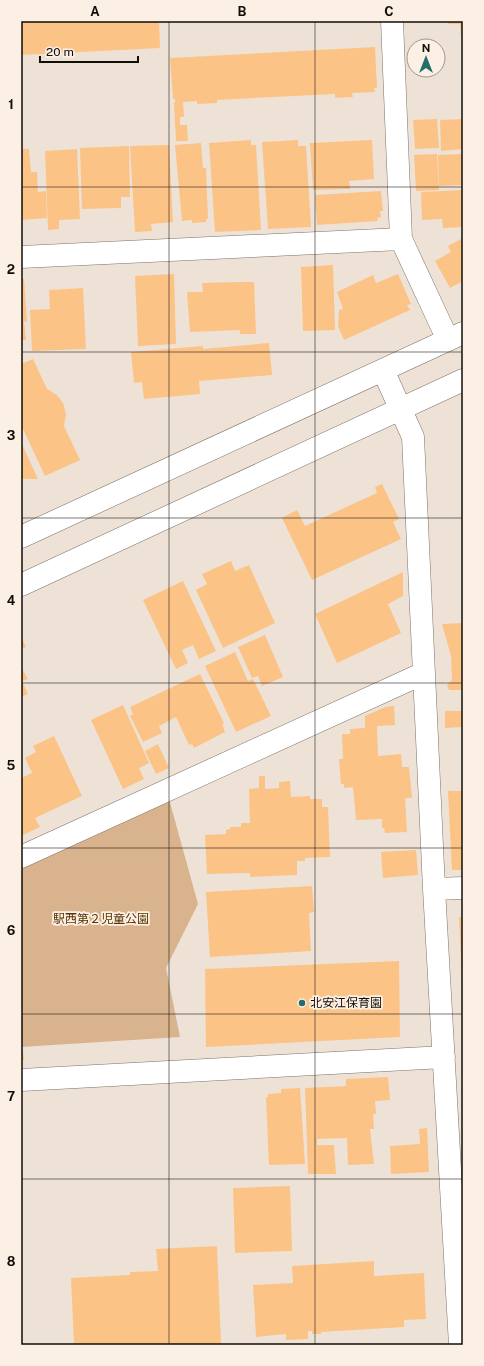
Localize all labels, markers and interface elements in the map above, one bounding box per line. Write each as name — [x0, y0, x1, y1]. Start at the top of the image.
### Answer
text: A — [90, 4, 100, 19]
text: B — [238, 4, 247, 19]
text: C — [384, 4, 394, 19]
scale bar — [40, 38, 138, 64]
north arrow — [406, 38, 446, 78]
text: N — [422, 42, 430, 54]
text: 20 m — [46, 45, 74, 59]
text: 1 — [8, 97, 14, 112]
text: 2 — [7, 262, 15, 277]
text: 3 — [7, 428, 16, 443]
text: 4 — [7, 593, 16, 608]
text: 5 — [7, 758, 16, 773]
park label: 駅西第２児童公園 — [53, 912, 149, 926]
text: 6 — [7, 923, 16, 938]
place label: 北安江保育園 — [310, 996, 382, 1010]
marker: 北安江保育園 — [297, 998, 307, 1008]
text: 7 — [7, 1089, 15, 1104]
text: 8 — [7, 1254, 16, 1269]

